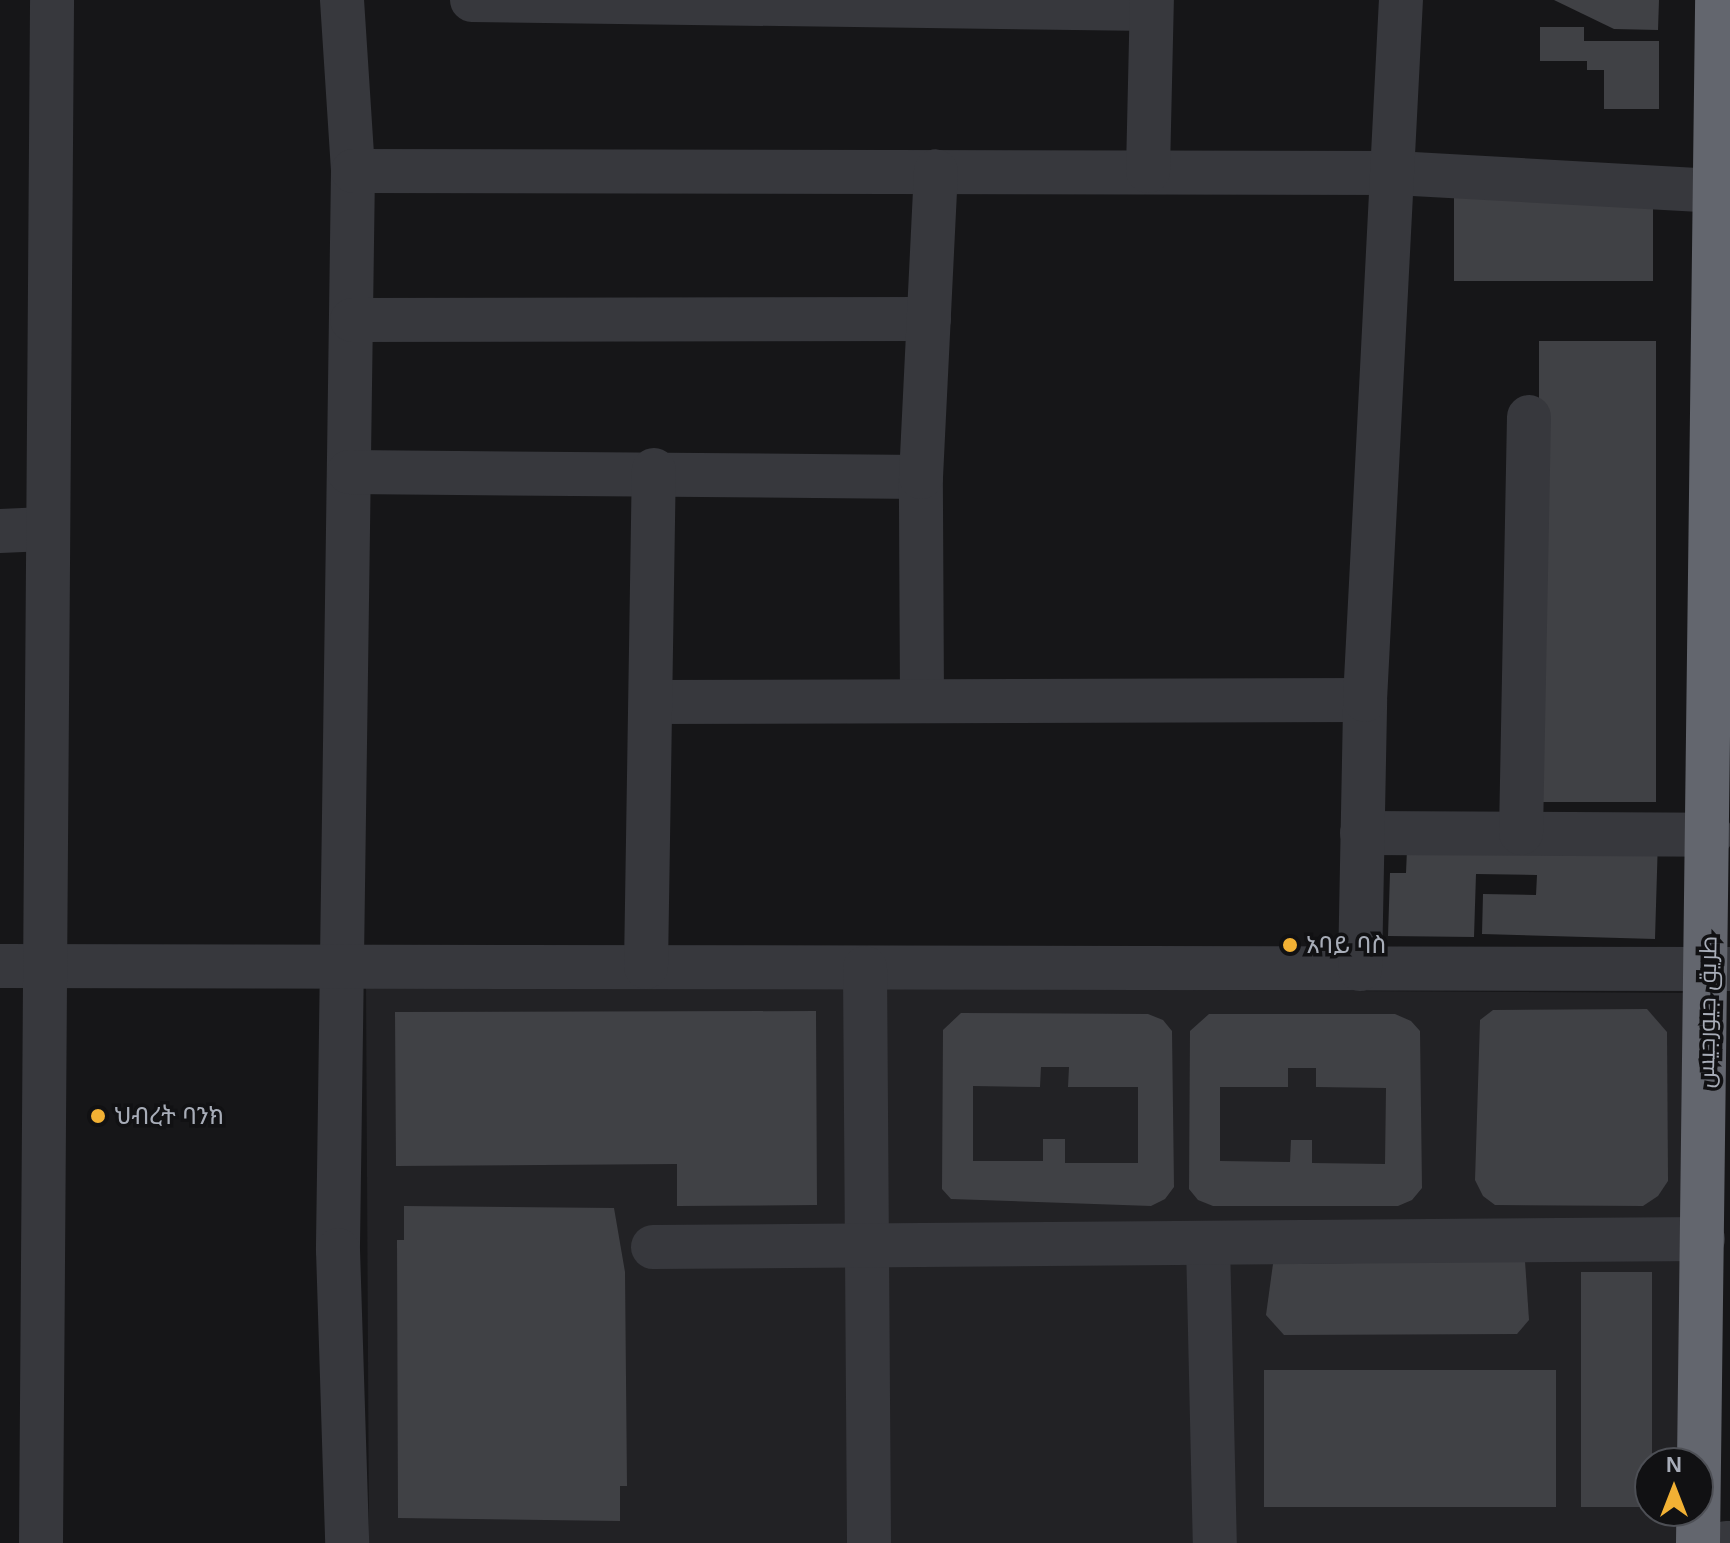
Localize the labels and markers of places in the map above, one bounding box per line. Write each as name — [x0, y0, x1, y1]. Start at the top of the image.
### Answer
place label: አባይ ባስ — [1306, 931, 1386, 959]
marker: አባይ ባስ — [1281, 936, 1299, 954]
place label: ህብረት ባንክ — [114, 1102, 224, 1130]
marker: ህብረት ባንክ — [89, 1107, 107, 1125]

